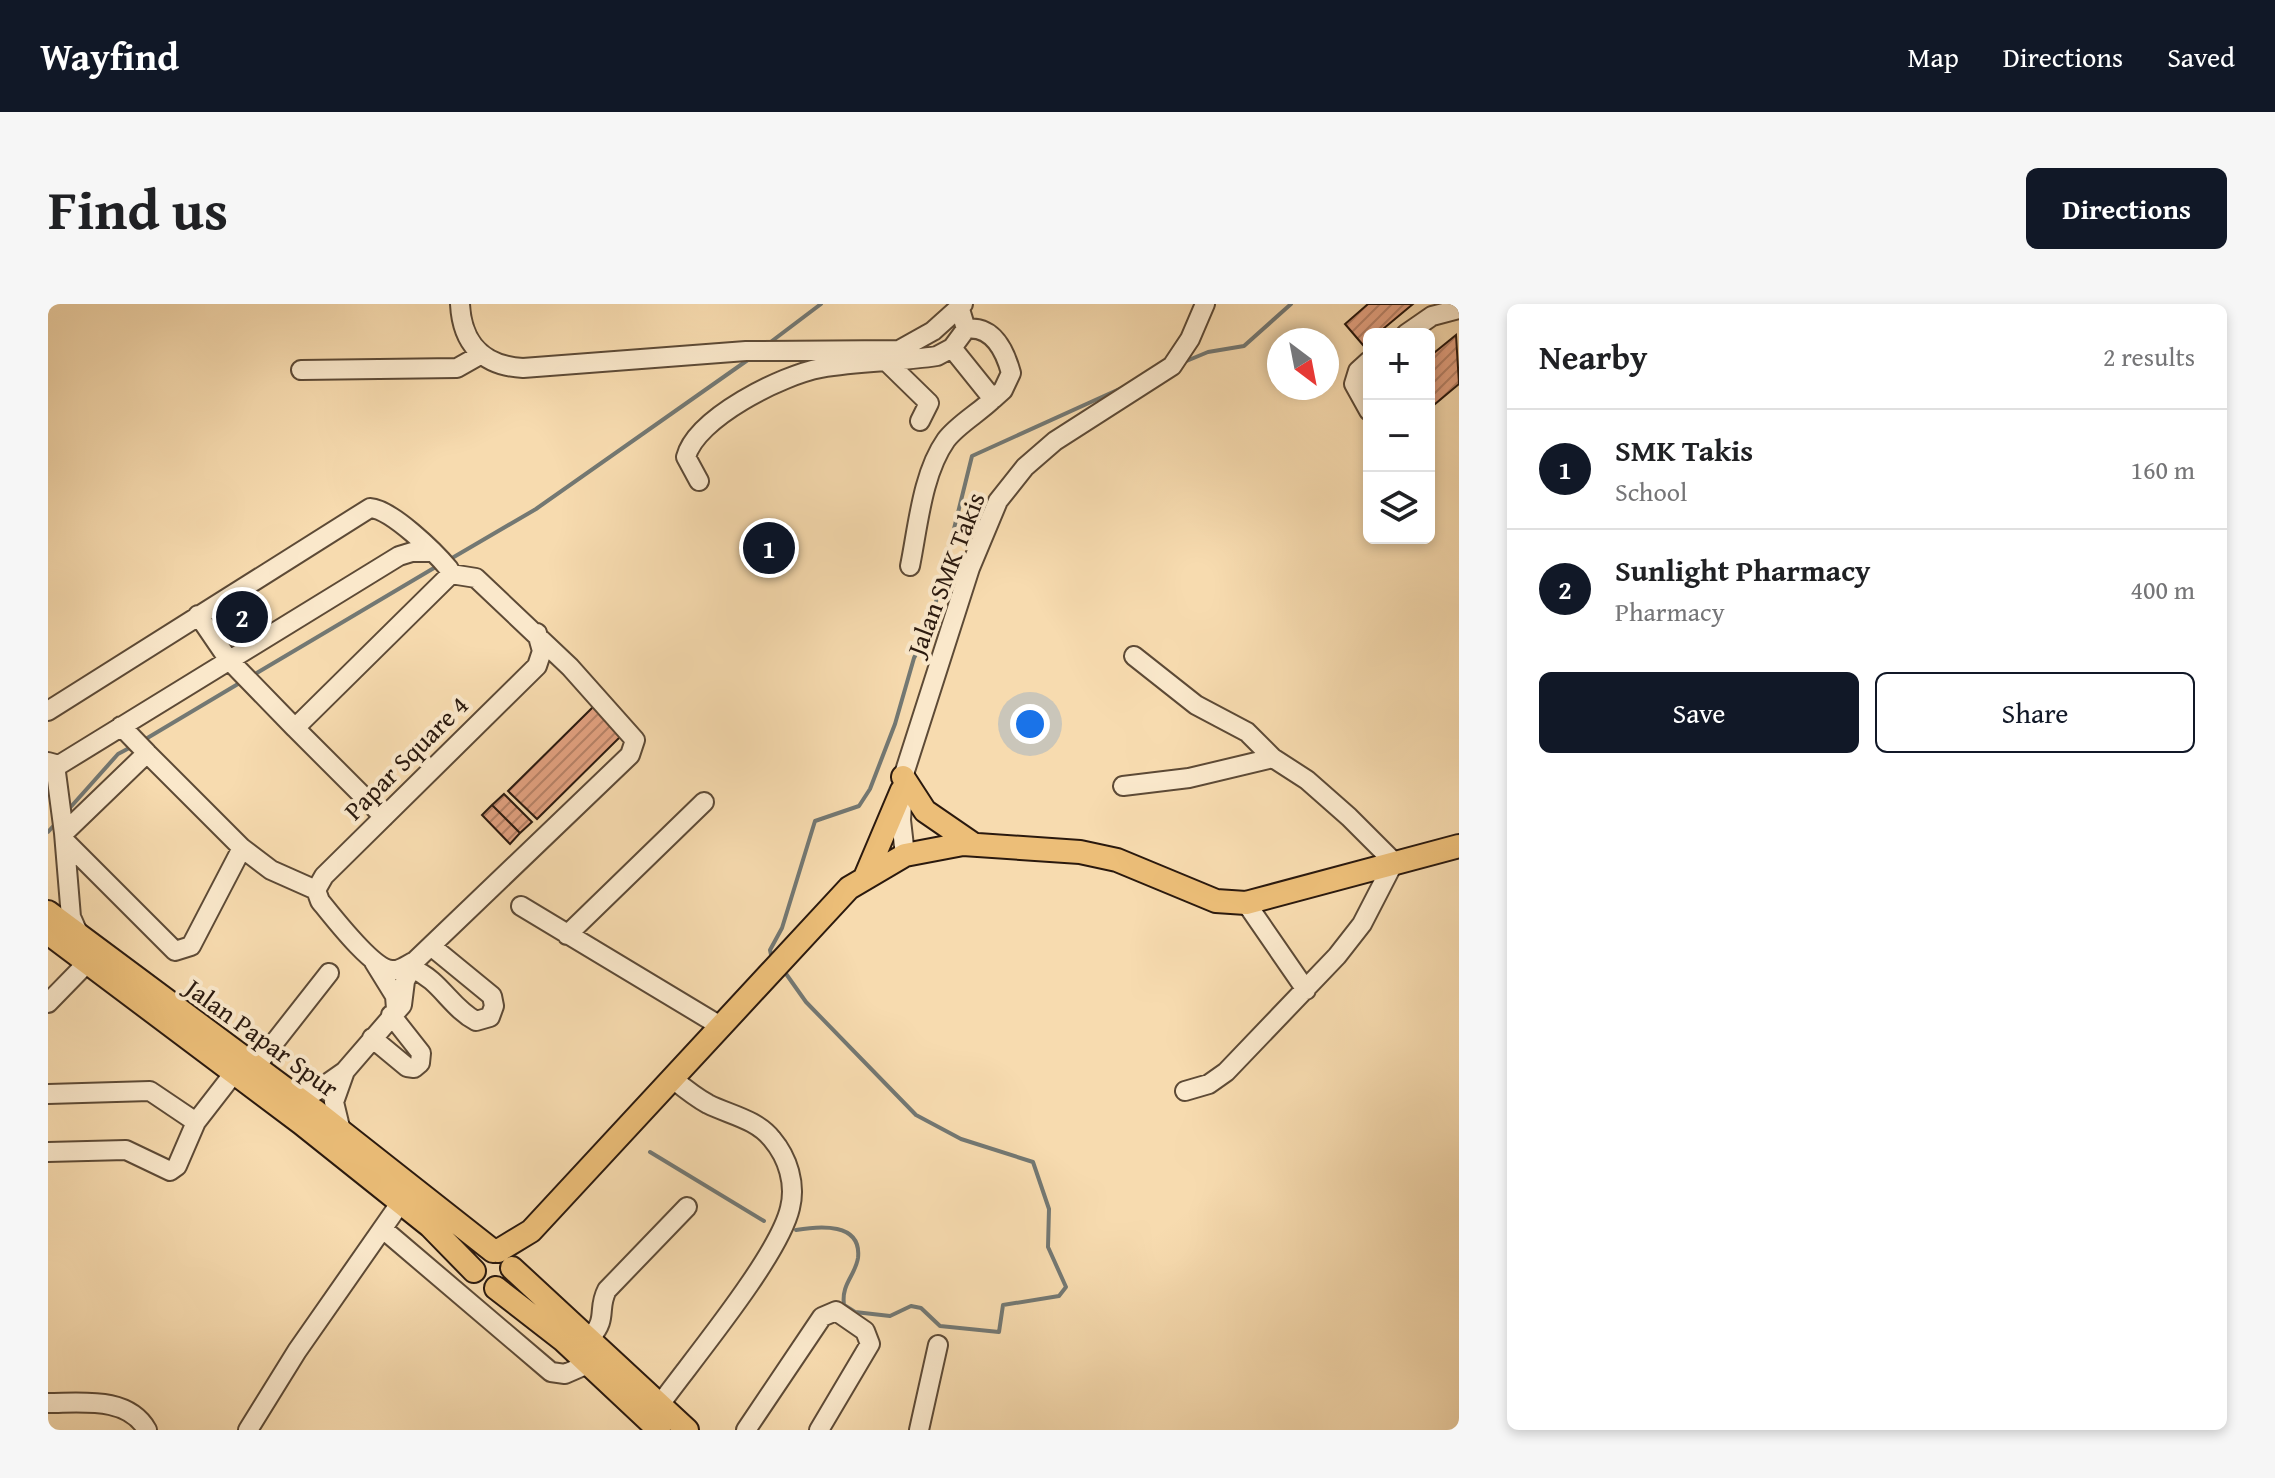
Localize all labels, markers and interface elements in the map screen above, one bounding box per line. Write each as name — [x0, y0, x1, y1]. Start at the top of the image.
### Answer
text: Wayfind — [40, 28, 179, 84]
text: Map — [1907, 36, 1959, 77]
text: Directions — [2003, 36, 2123, 77]
text: Saved — [2167, 36, 2235, 77]
text: Find us — [48, 167, 228, 250]
button: Directions — [2026, 168, 2227, 249]
north arrow — [1267, 328, 1339, 400]
map controls — [1363, 328, 1435, 544]
button: + — [1363, 328, 1435, 400]
text: Nearby — [1539, 332, 1648, 381]
text: 2 results — [2103, 337, 2195, 376]
button: − — [1363, 400, 1435, 472]
text: SMK Takis — [1615, 428, 1753, 472]
text: 1 — [1558, 450, 1572, 489]
text: 160 m — [2130, 450, 2195, 489]
button: layers — [1363, 472, 1435, 544]
text: School — [1615, 472, 1687, 511]
street label: Jalan SMK Takis — [895, 486, 995, 664]
pin: 1 — [743, 518, 795, 578]
text: Sunlight Pharmacy — [1615, 548, 1870, 592]
text: 2 — [1558, 570, 1572, 609]
text: 400 m — [2130, 570, 2195, 609]
pin: 2 — [216, 587, 268, 647]
text: Pharmacy — [1615, 592, 1725, 631]
button: Save — [1539, 672, 1859, 753]
button: Share — [1875, 672, 2195, 753]
street label: Papar Square 4 — [334, 686, 477, 829]
your location — [1010, 704, 1050, 744]
street label: Jalan Papar Spur — [175, 967, 347, 1107]

